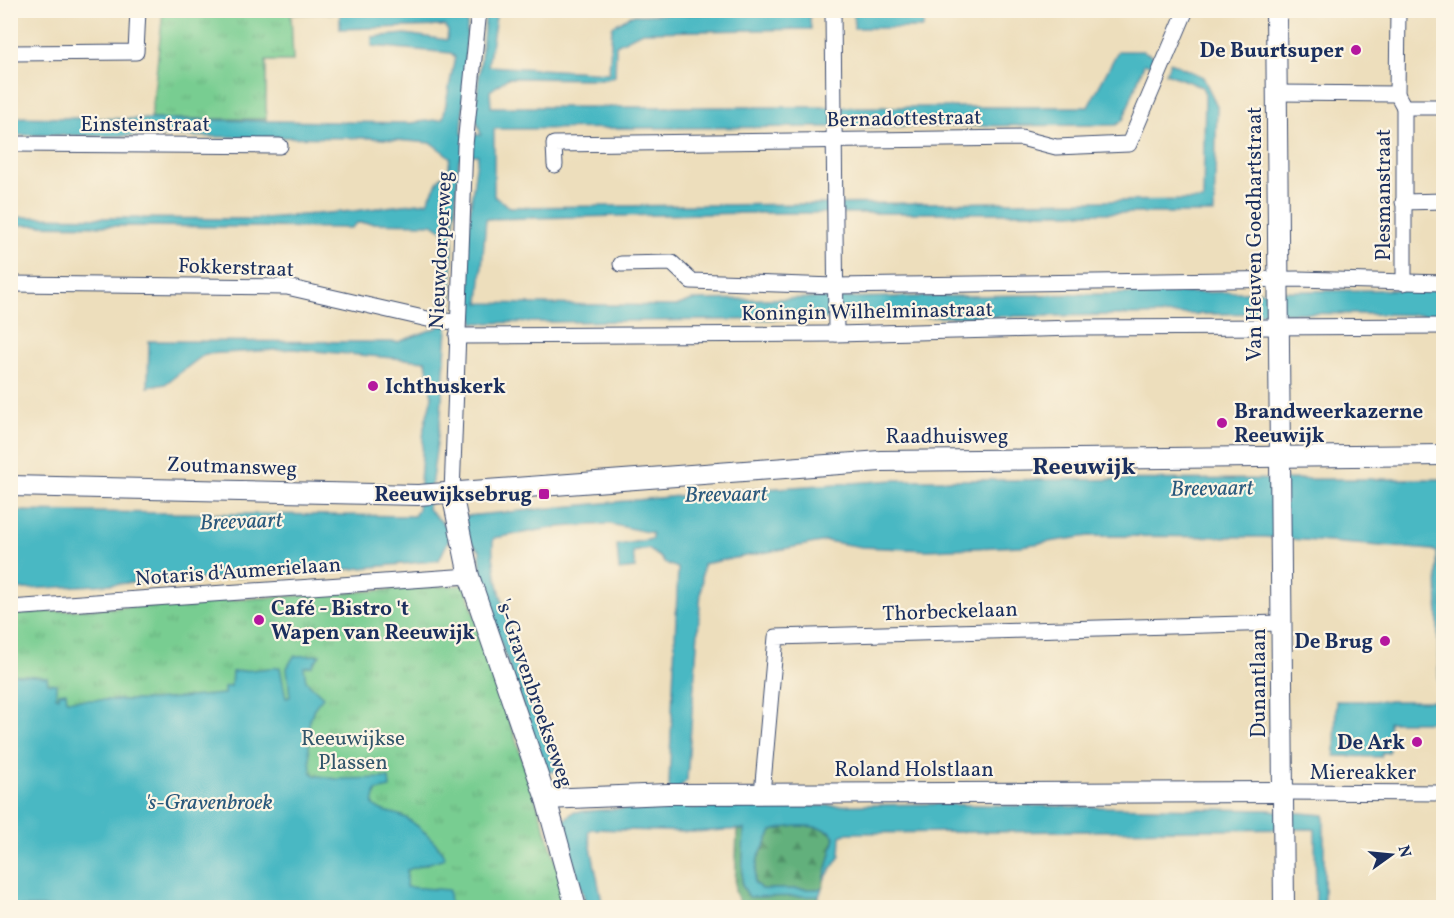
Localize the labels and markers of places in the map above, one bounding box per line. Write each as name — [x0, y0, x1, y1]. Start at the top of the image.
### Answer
place label: De Buurtsuper — [1200, 37, 1344, 66]
marker: De Buurtsuper — [1349, 43, 1363, 57]
place label: Ichthuskerk — [385, 373, 506, 402]
marker: Ichthuskerk — [366, 379, 380, 393]
place label: Brandweerkazerne Reeuwijk — [1234, 398, 1423, 451]
marker: Brandweerkazerne Reeuwijk — [1215, 416, 1229, 430]
place label: Reeuwijksebrug — [374, 481, 532, 510]
marker: Reeuwijksebrug — [537, 487, 551, 501]
place label: Café - Bistro 't Wapen van Reeuwijk — [271, 595, 475, 648]
marker: Café - Bistro 't Wapen van Reeuwijk — [252, 613, 266, 627]
place label: De Brug — [1294, 628, 1373, 657]
marker: De Brug — [1378, 634, 1392, 648]
place label: De Ark — [1337, 729, 1405, 758]
marker: De Ark — [1410, 735, 1424, 749]

